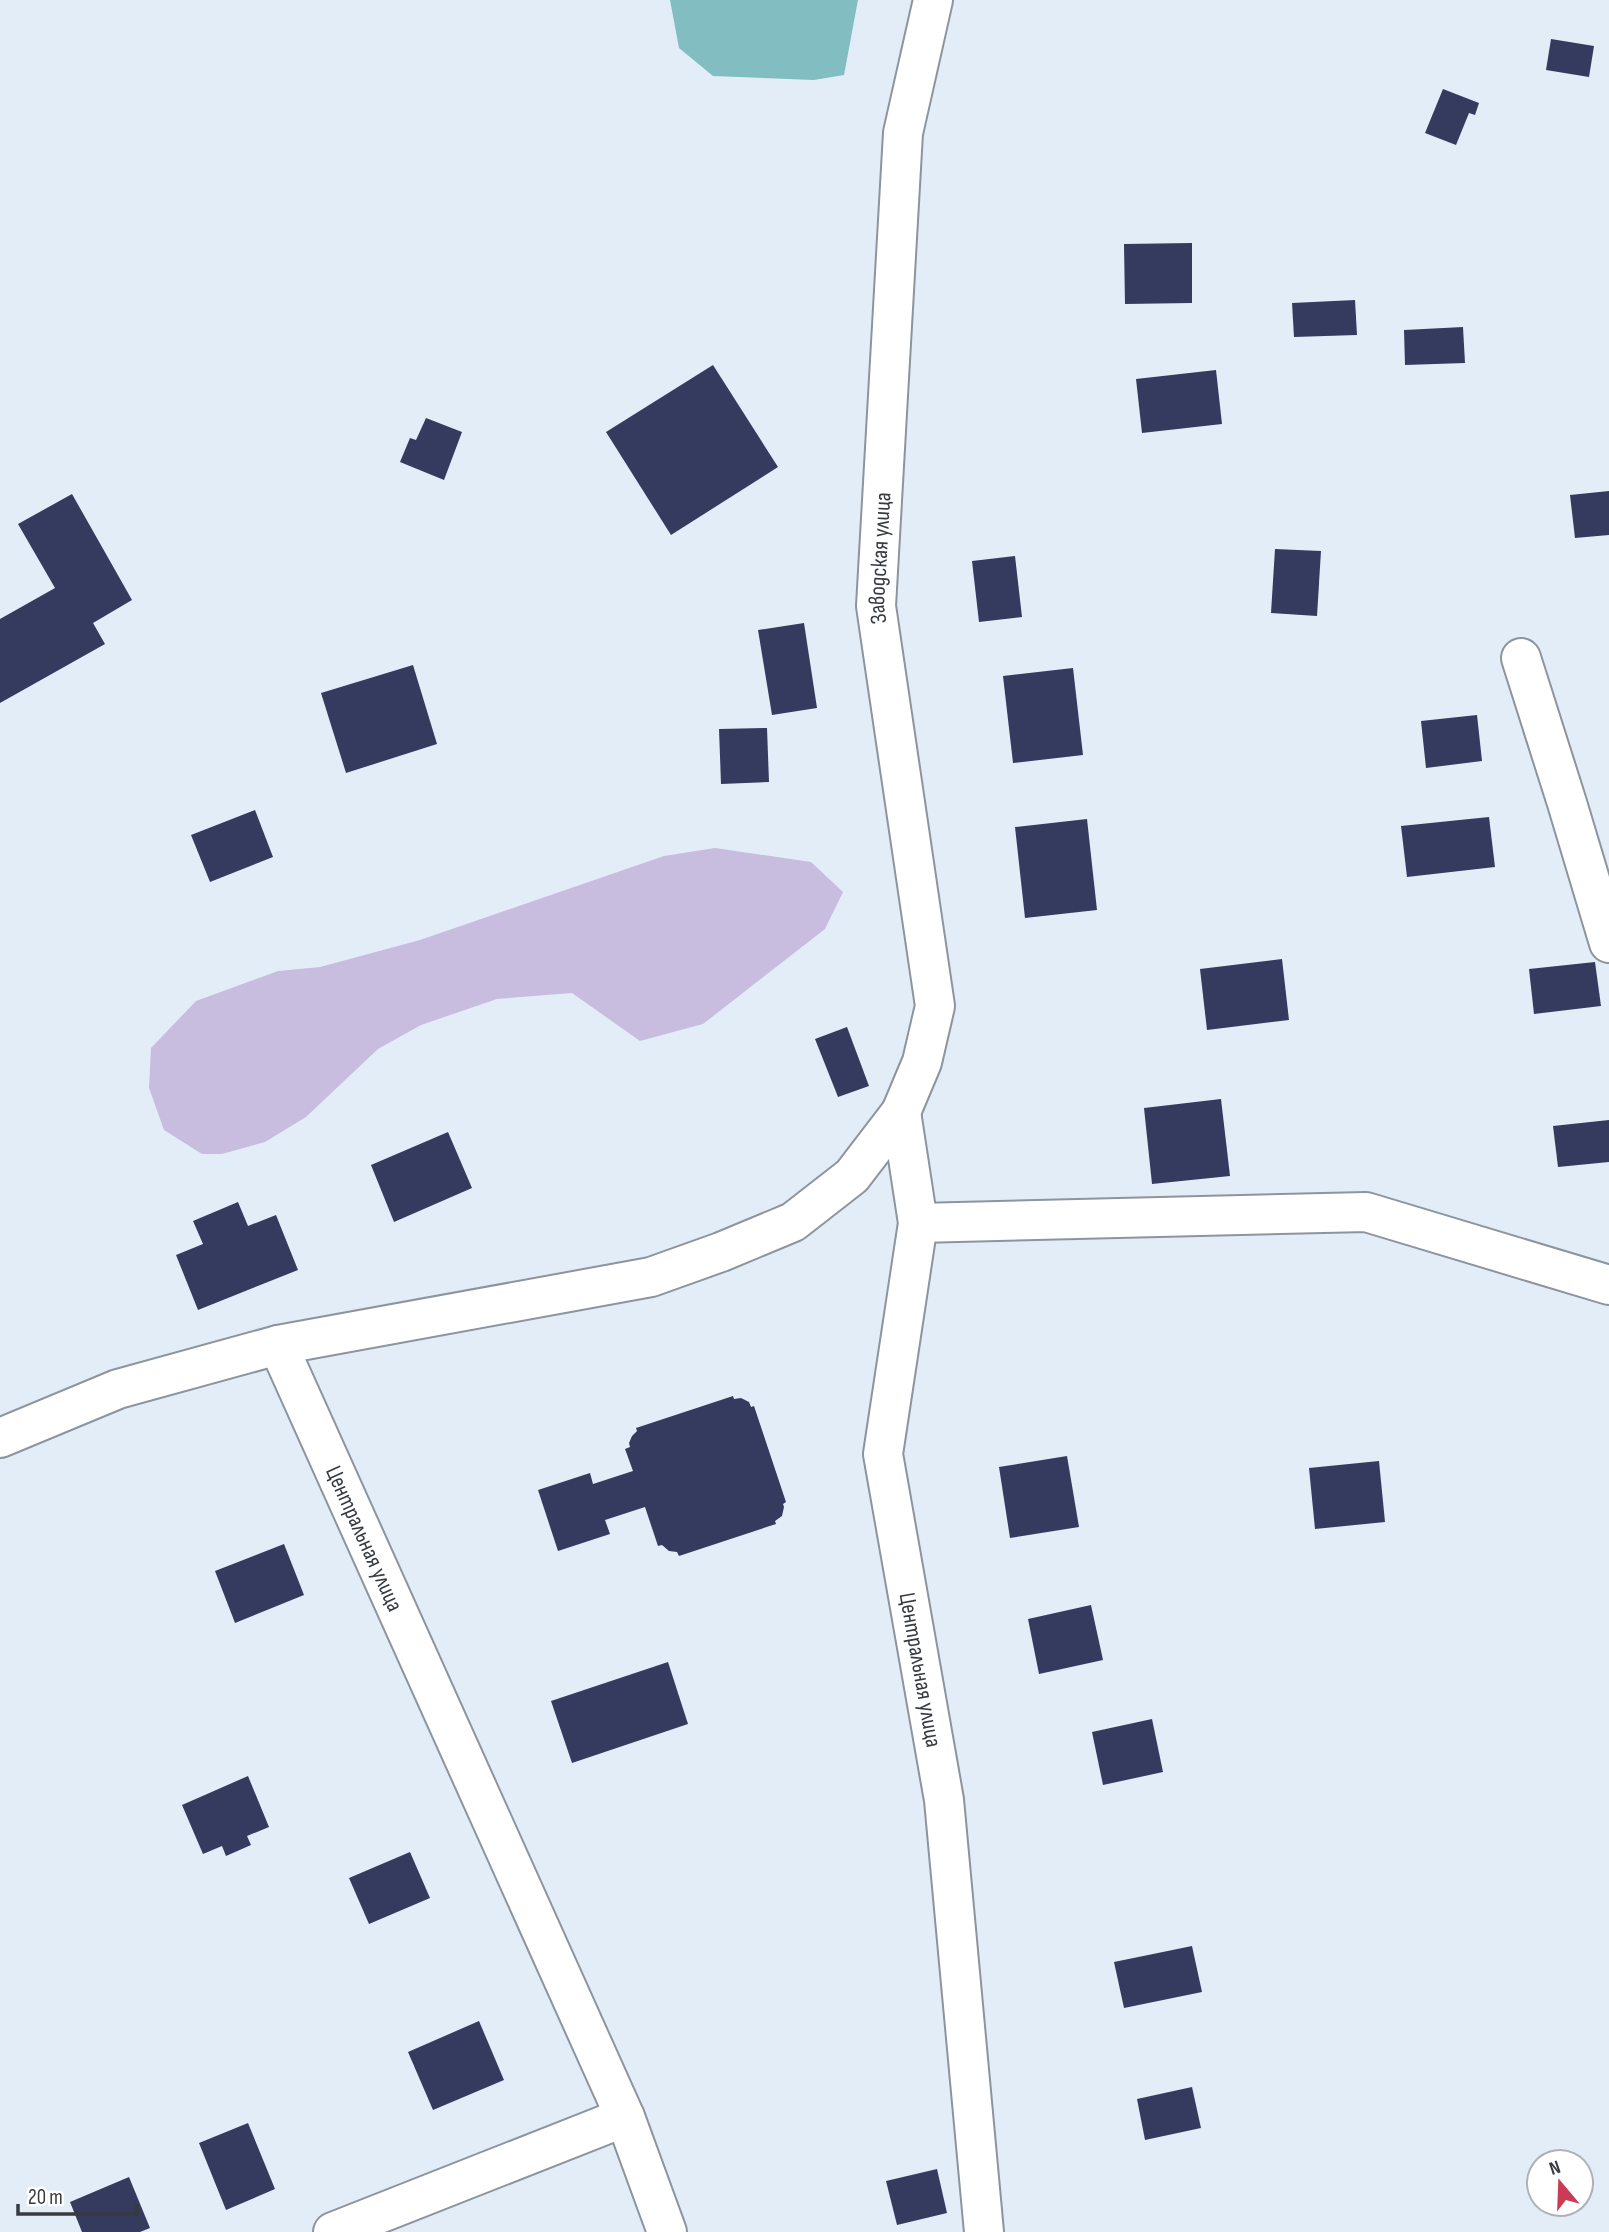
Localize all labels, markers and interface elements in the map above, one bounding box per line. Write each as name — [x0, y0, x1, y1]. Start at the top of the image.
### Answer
street label: Заводская улица — [863, 492, 897, 626]
street label: Центральная улица — [319, 1462, 409, 1616]
street label: Центральная улица — [893, 1590, 947, 1749]
north arrow — [1525, 2148, 1595, 2218]
text: N — [1546, 2156, 1563, 2181]
scale bar — [18, 2172, 136, 2216]
text: 20 m — [28, 2185, 63, 2210]

